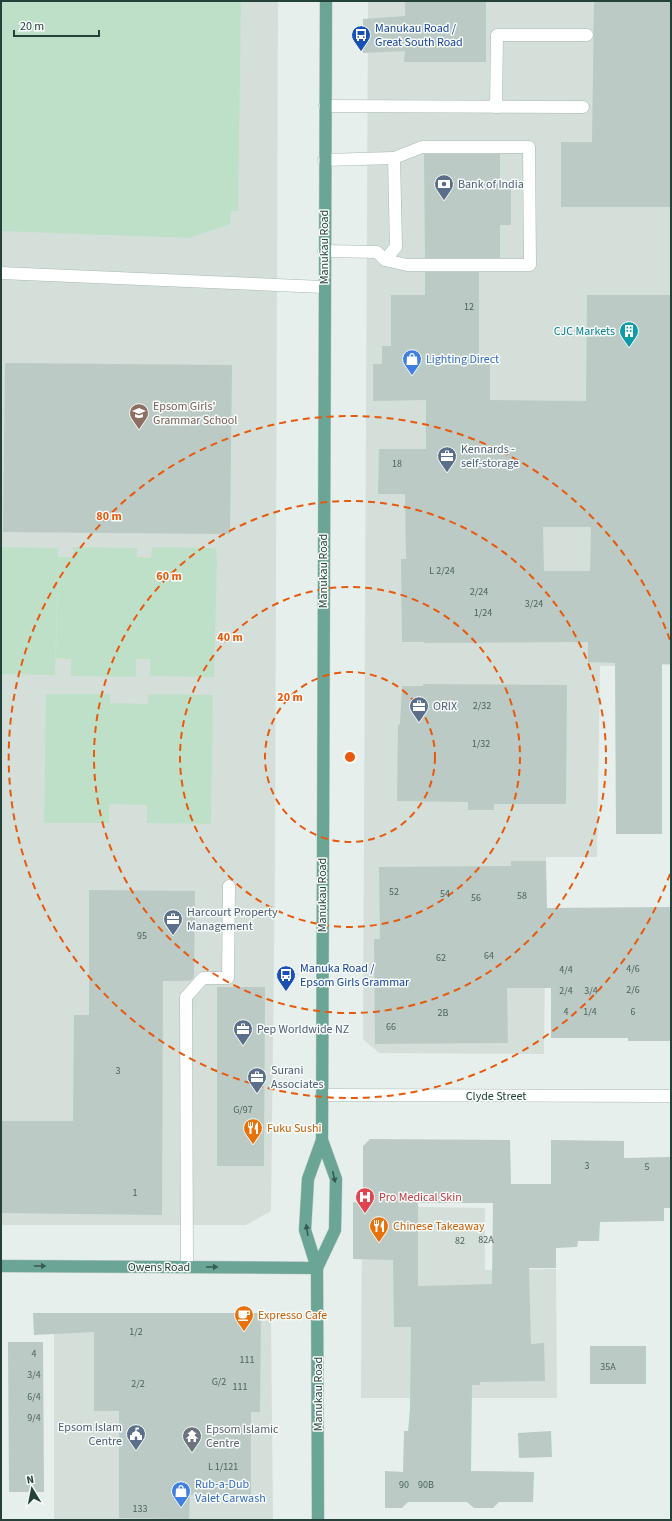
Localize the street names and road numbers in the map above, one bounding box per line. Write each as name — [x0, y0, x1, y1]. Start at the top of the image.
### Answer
street label: Manukau Road — [316, 210, 333, 284]
street label: Manukau Road — [315, 534, 332, 608]
street label: Manukau Road — [314, 858, 331, 932]
street label: Clyde Street — [466, 1088, 526, 1105]
street label: Owens Road — [128, 1259, 190, 1276]
street label: Manukau Road — [310, 1357, 327, 1431]

